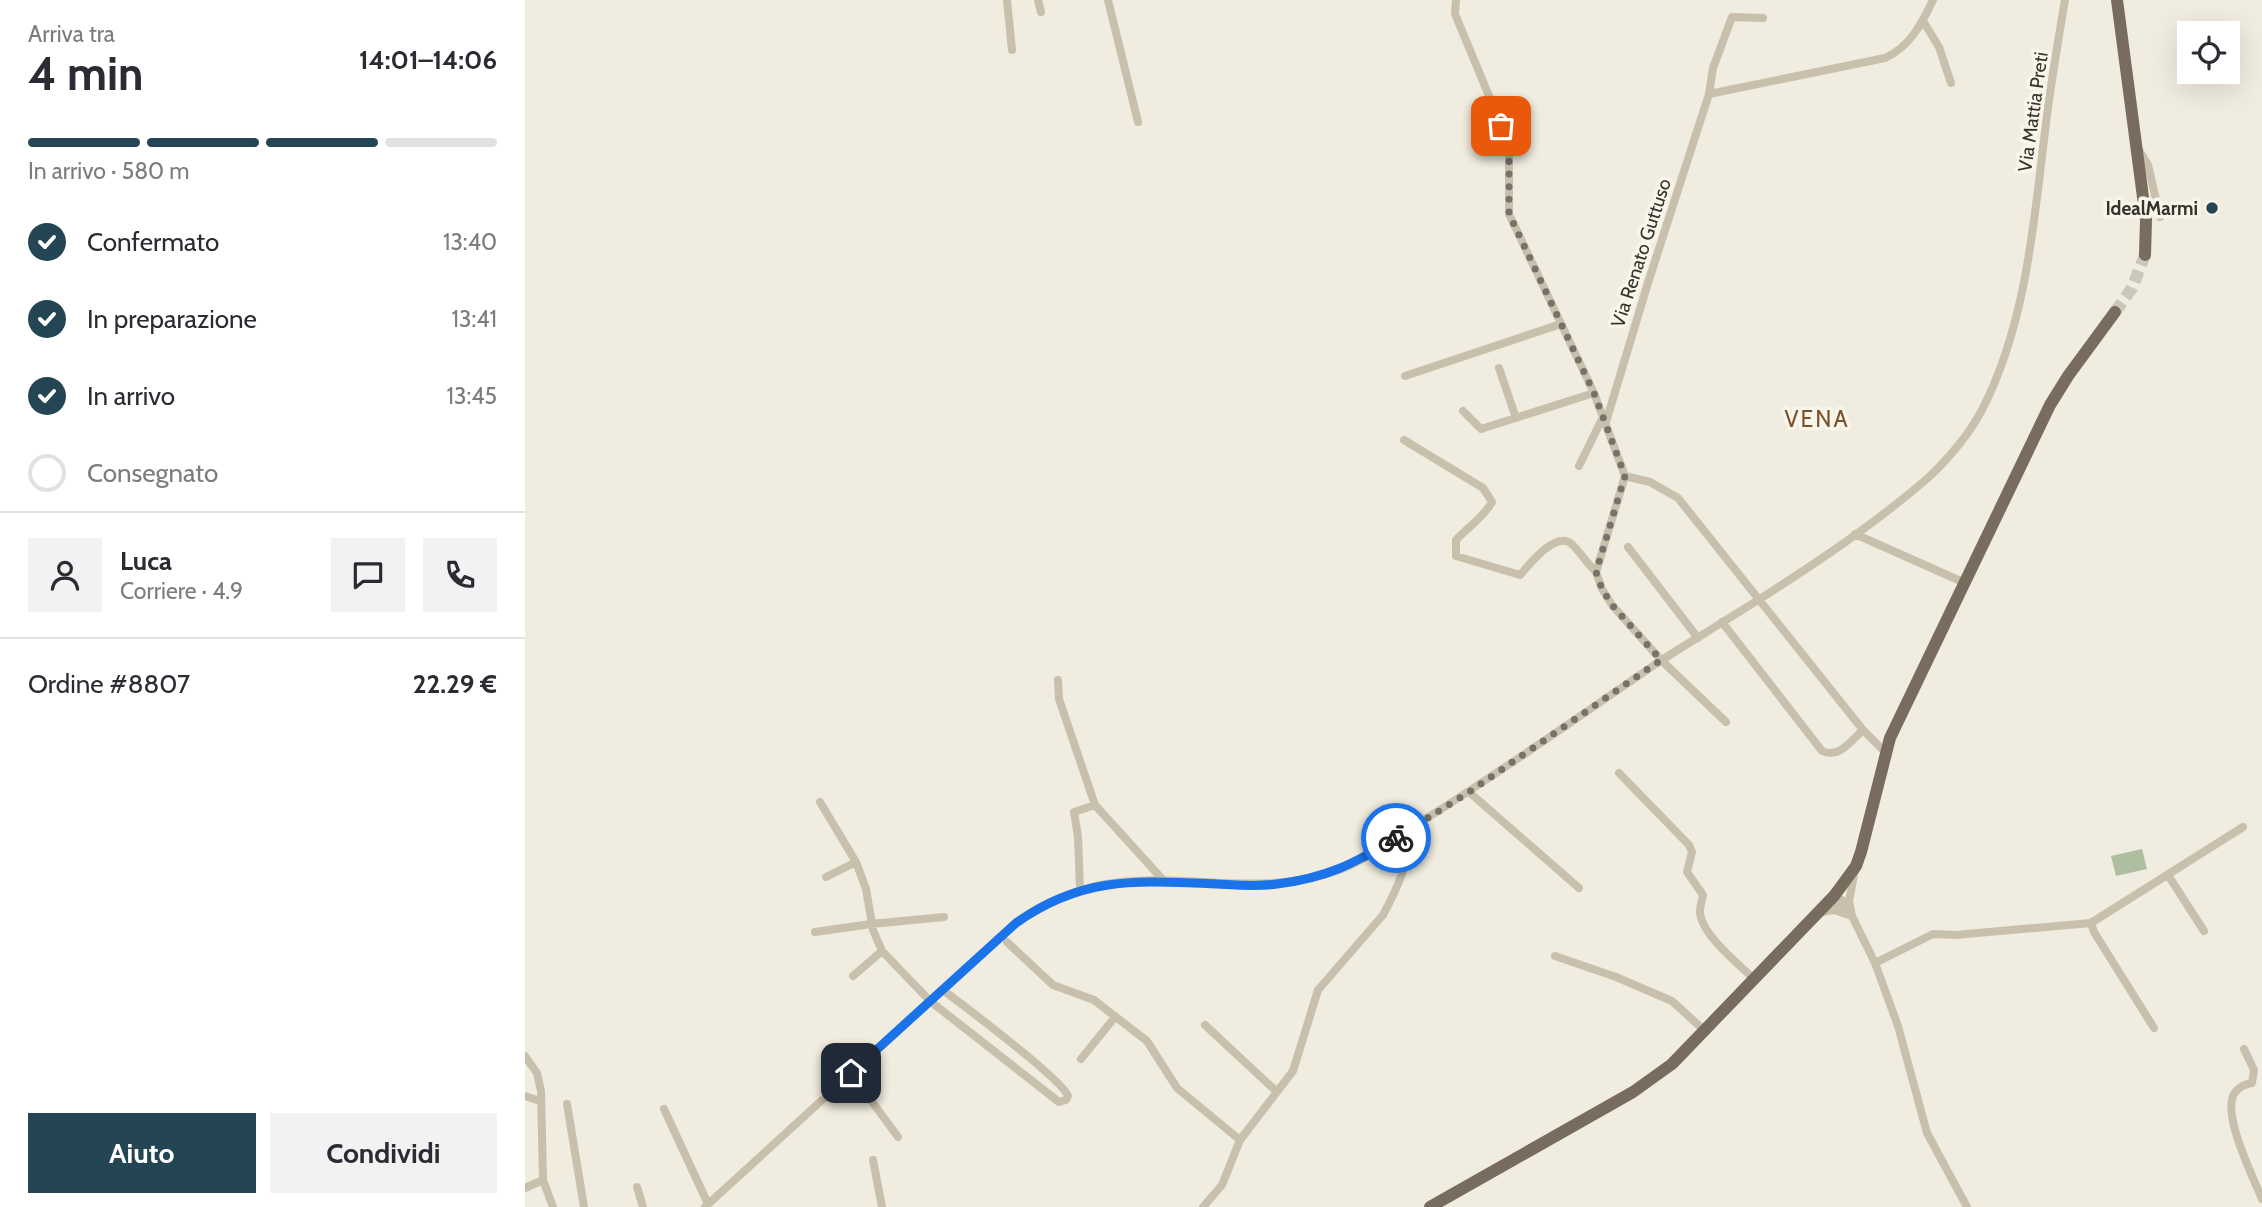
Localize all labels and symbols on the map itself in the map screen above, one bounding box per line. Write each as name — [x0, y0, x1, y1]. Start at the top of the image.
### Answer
street label: Via Mattia Preti — [2013, 51, 2053, 173]
pin — [1471, 96, 1531, 156]
street label: Via Renato Guttuso — [1606, 176, 1676, 330]
place label: IdealMarmi — [2106, 197, 2198, 220]
marker: IdealMarmi — [2204, 200, 2220, 216]
district label: VENA — [1784, 405, 1850, 433]
courier — [1361, 803, 1431, 873]
pin — [821, 1043, 881, 1103]

